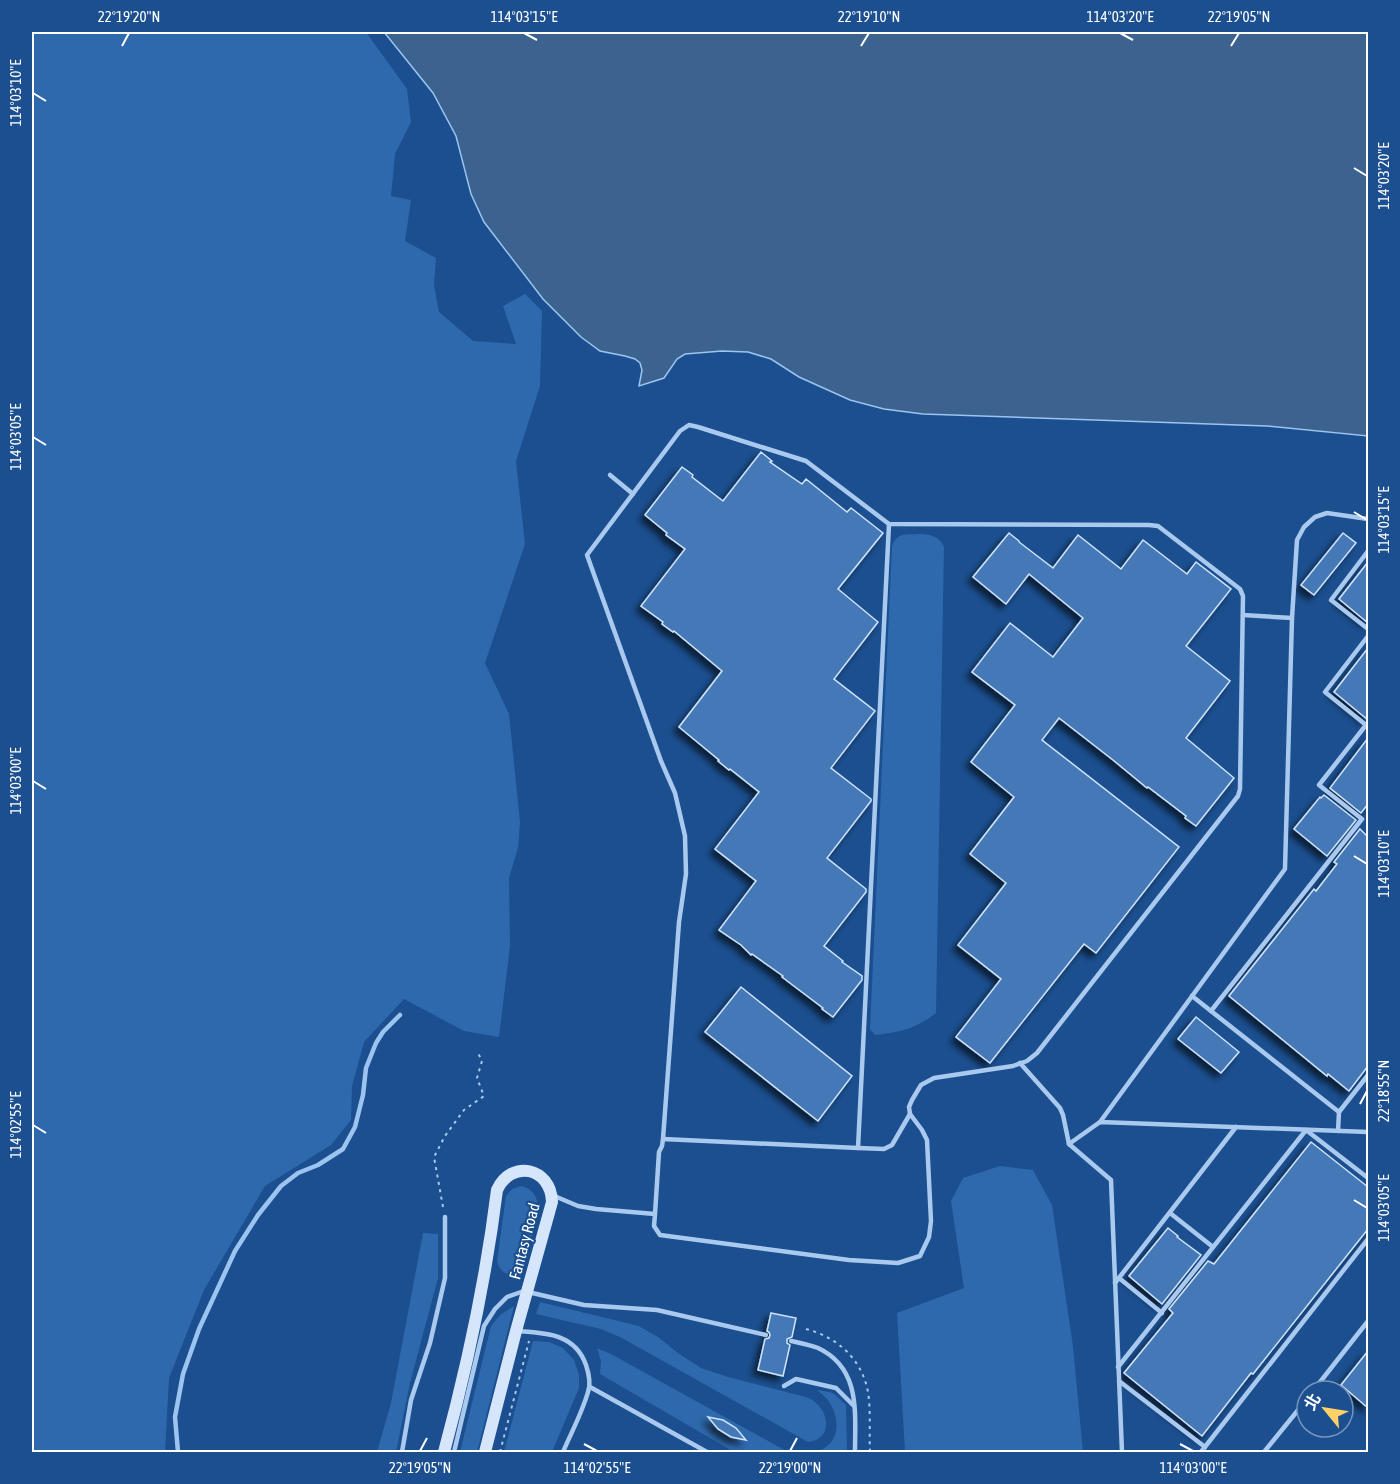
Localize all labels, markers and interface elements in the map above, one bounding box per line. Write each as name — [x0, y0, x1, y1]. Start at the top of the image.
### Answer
text: 22°19'20"N — [98, 8, 160, 25]
text: 114°03'15"E — [490, 8, 558, 25]
text: 22°19'10"N — [838, 8, 900, 25]
text: 114°03'20"E — [1086, 8, 1154, 25]
text: 22°19'05"N — [1208, 8, 1270, 25]
text: 114°03'10"E — [7, 59, 24, 127]
text: 114°03'20"E — [1375, 142, 1392, 210]
text: 114°03'05"E — [7, 403, 24, 471]
text: 114°03'15"E — [1375, 486, 1392, 554]
text: 114°03'00"E — [7, 747, 24, 815]
text: 114°03'10"E — [1375, 830, 1392, 898]
text: 22°18'55"N — [1375, 1060, 1392, 1122]
text: 114°02'55"E — [7, 1091, 24, 1159]
text: 114°03'05"E — [1375, 1174, 1392, 1242]
street label: Fantasy Road — [505, 1201, 544, 1281]
north arrow — [1295, 1379, 1355, 1439]
text: 北 — [1300, 1390, 1324, 1413]
text: 22°19'05"N — [389, 1459, 451, 1476]
text: 114°02'55"E — [563, 1459, 631, 1476]
text: 22°19'00"N — [759, 1459, 821, 1476]
text: 114°03'00"E — [1159, 1459, 1227, 1476]

